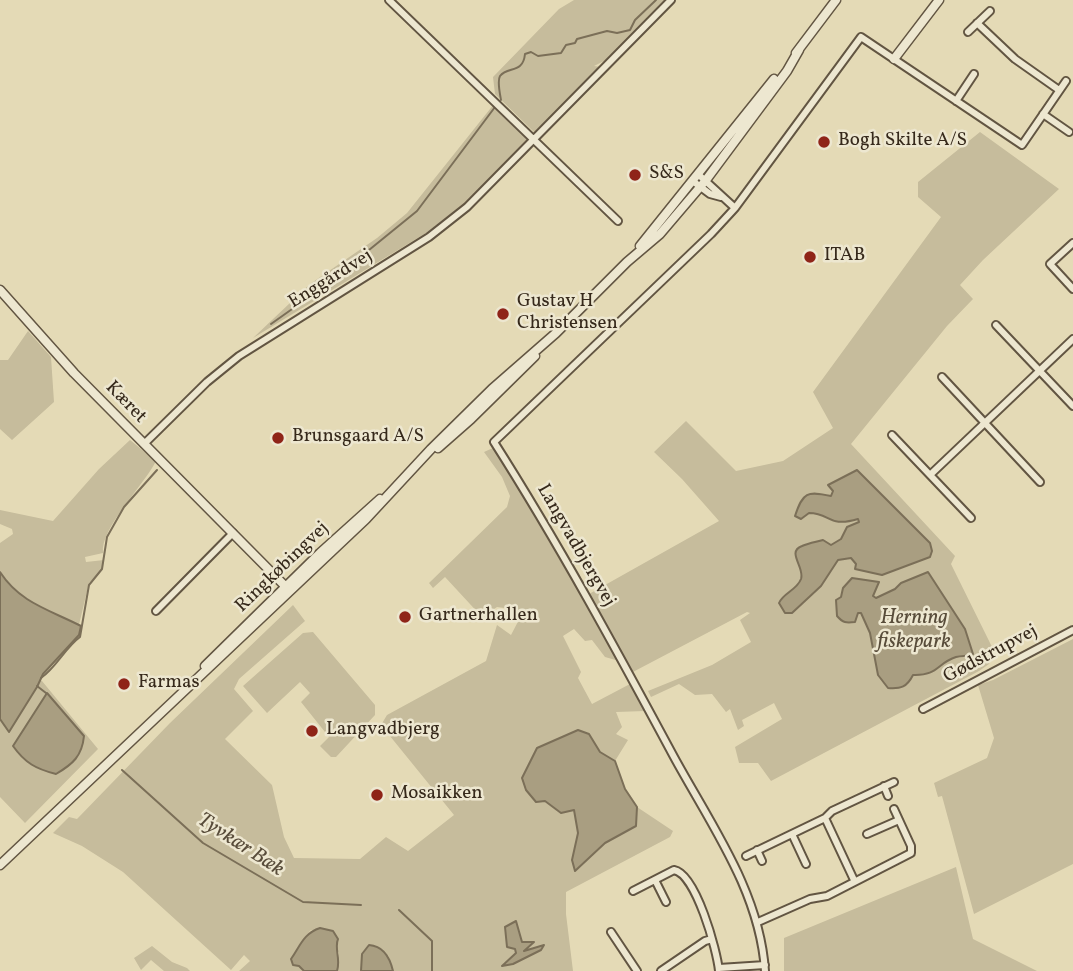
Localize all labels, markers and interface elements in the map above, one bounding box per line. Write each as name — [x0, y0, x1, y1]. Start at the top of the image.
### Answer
place label: Bogh Skilte A/S — [838, 131, 967, 153]
marker: Bogh Skilte A/S — [816, 134, 832, 150]
place label: S&S — [649, 164, 684, 186]
marker: S&S — [627, 167, 643, 183]
street label: Enggårdvej — [285, 245, 377, 315]
place label: ITAB — [824, 246, 865, 268]
marker: ITAB — [802, 249, 818, 265]
place label: Gustav H Christensen — [517, 292, 618, 336]
marker: Gustav H Christensen — [495, 306, 511, 322]
street label: Kæret — [99, 377, 151, 429]
place label: Brunsgaard A/S — [292, 427, 424, 449]
marker: Brunsgaard A/S — [270, 430, 286, 446]
street label: Langvadbjergvej — [531, 481, 619, 611]
street label: Ringkøbingvej — [232, 518, 334, 618]
place label: Gartnerhallen — [419, 606, 538, 628]
water label: Herning fiskepark — [877, 606, 951, 656]
marker: Gartnerhallen — [397, 609, 413, 625]
street label: Gødstrupvej — [940, 621, 1042, 689]
place label: Farmas — [138, 673, 200, 695]
marker: Farmas — [116, 676, 132, 692]
place label: Langvadbjerg — [326, 720, 440, 742]
marker: Langvadbjerg — [304, 723, 320, 739]
place label: Mosaikken — [391, 784, 483, 806]
marker: Mosaikken — [369, 787, 385, 803]
water label: Tyvkær Bæk — [192, 809, 288, 883]

